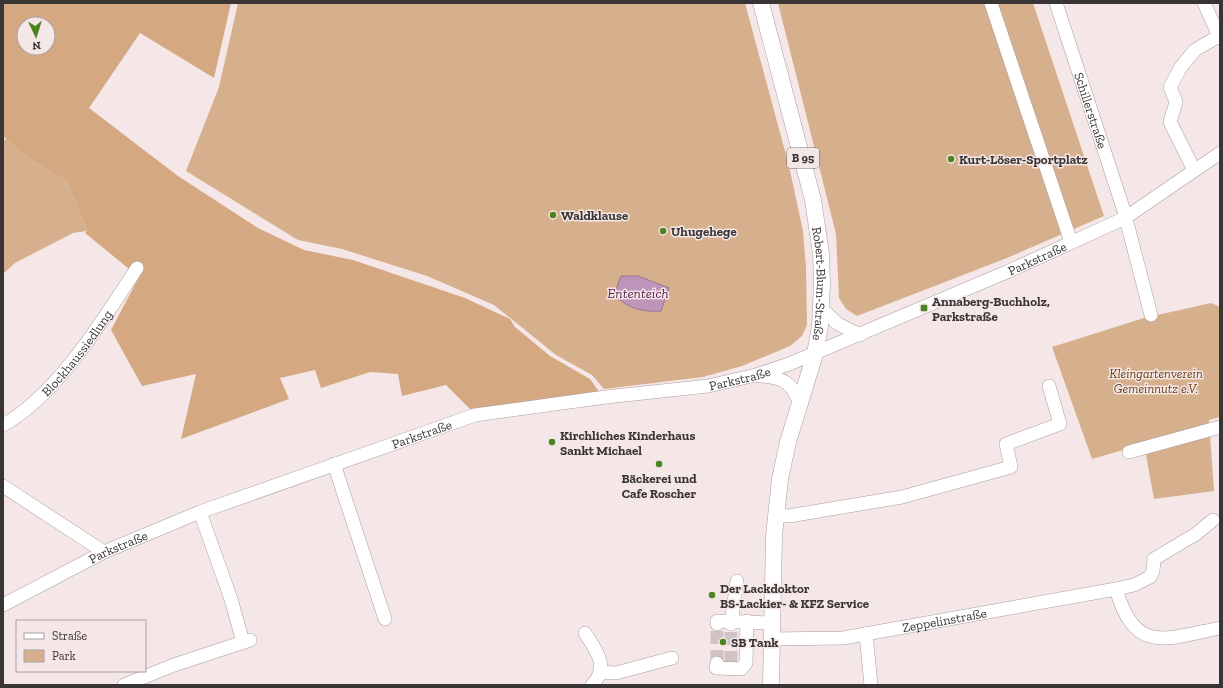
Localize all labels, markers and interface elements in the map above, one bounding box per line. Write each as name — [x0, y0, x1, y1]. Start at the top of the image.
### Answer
north arrow — [16, 16, 56, 56]
text: N — [31, 39, 41, 52]
street label: Schillerstraße — [1072, 70, 1111, 150]
road number: B 95 — [787, 148, 819, 168]
place label: Kurt-Löser-Sportplatz — [959, 152, 1088, 167]
marker: Kurt-Löser-Sportplatz — [946, 154, 956, 164]
place label: Waldklause — [561, 208, 629, 223]
marker: Waldklause — [548, 210, 558, 220]
place label: Uhugehege — [671, 224, 737, 239]
marker: Uhugehege — [658, 226, 668, 236]
street label: Robert-Blum-Straße — [810, 226, 830, 342]
street label: Parkstraße — [1005, 238, 1069, 278]
water label: Ententeich — [607, 285, 669, 302]
place label: Annaberg-Buchholz, Parkstraße — [932, 294, 1050, 324]
marker: Annaberg-Buchholz, Parkstraße — [919, 303, 929, 313]
street label: Blockhaussiedlung — [38, 307, 115, 399]
street label: Parkstraße — [707, 363, 772, 393]
park label: Kleingartenverein Gemeinnutz e.V. — [1109, 366, 1203, 396]
street label: Parkstraße — [389, 416, 454, 451]
place label: Kirchliches Kinderhaus Sankt Michael — [560, 428, 695, 458]
marker: Kirchliches Kinderhaus Sankt Michael — [547, 437, 557, 447]
marker: Bäckerei und Cafe Roscher — [654, 459, 664, 469]
place label: Bäckerei und Cafe Roscher — [621, 471, 697, 501]
street label: Parkstraße — [86, 527, 150, 566]
place label: Der Lackdoktor BS-Lackier- & KFZ Service — [720, 581, 870, 611]
marker: Der Lackdoktor BS-Lackier- & KFZ Service — [707, 590, 717, 600]
street label: Zeppelinstraße — [901, 605, 988, 635]
legend — [16, 620, 146, 672]
text: Straße — [52, 629, 88, 643]
place label: SB Tank — [731, 635, 779, 650]
marker: SB Tank — [718, 637, 728, 647]
text: Park — [52, 649, 77, 663]

